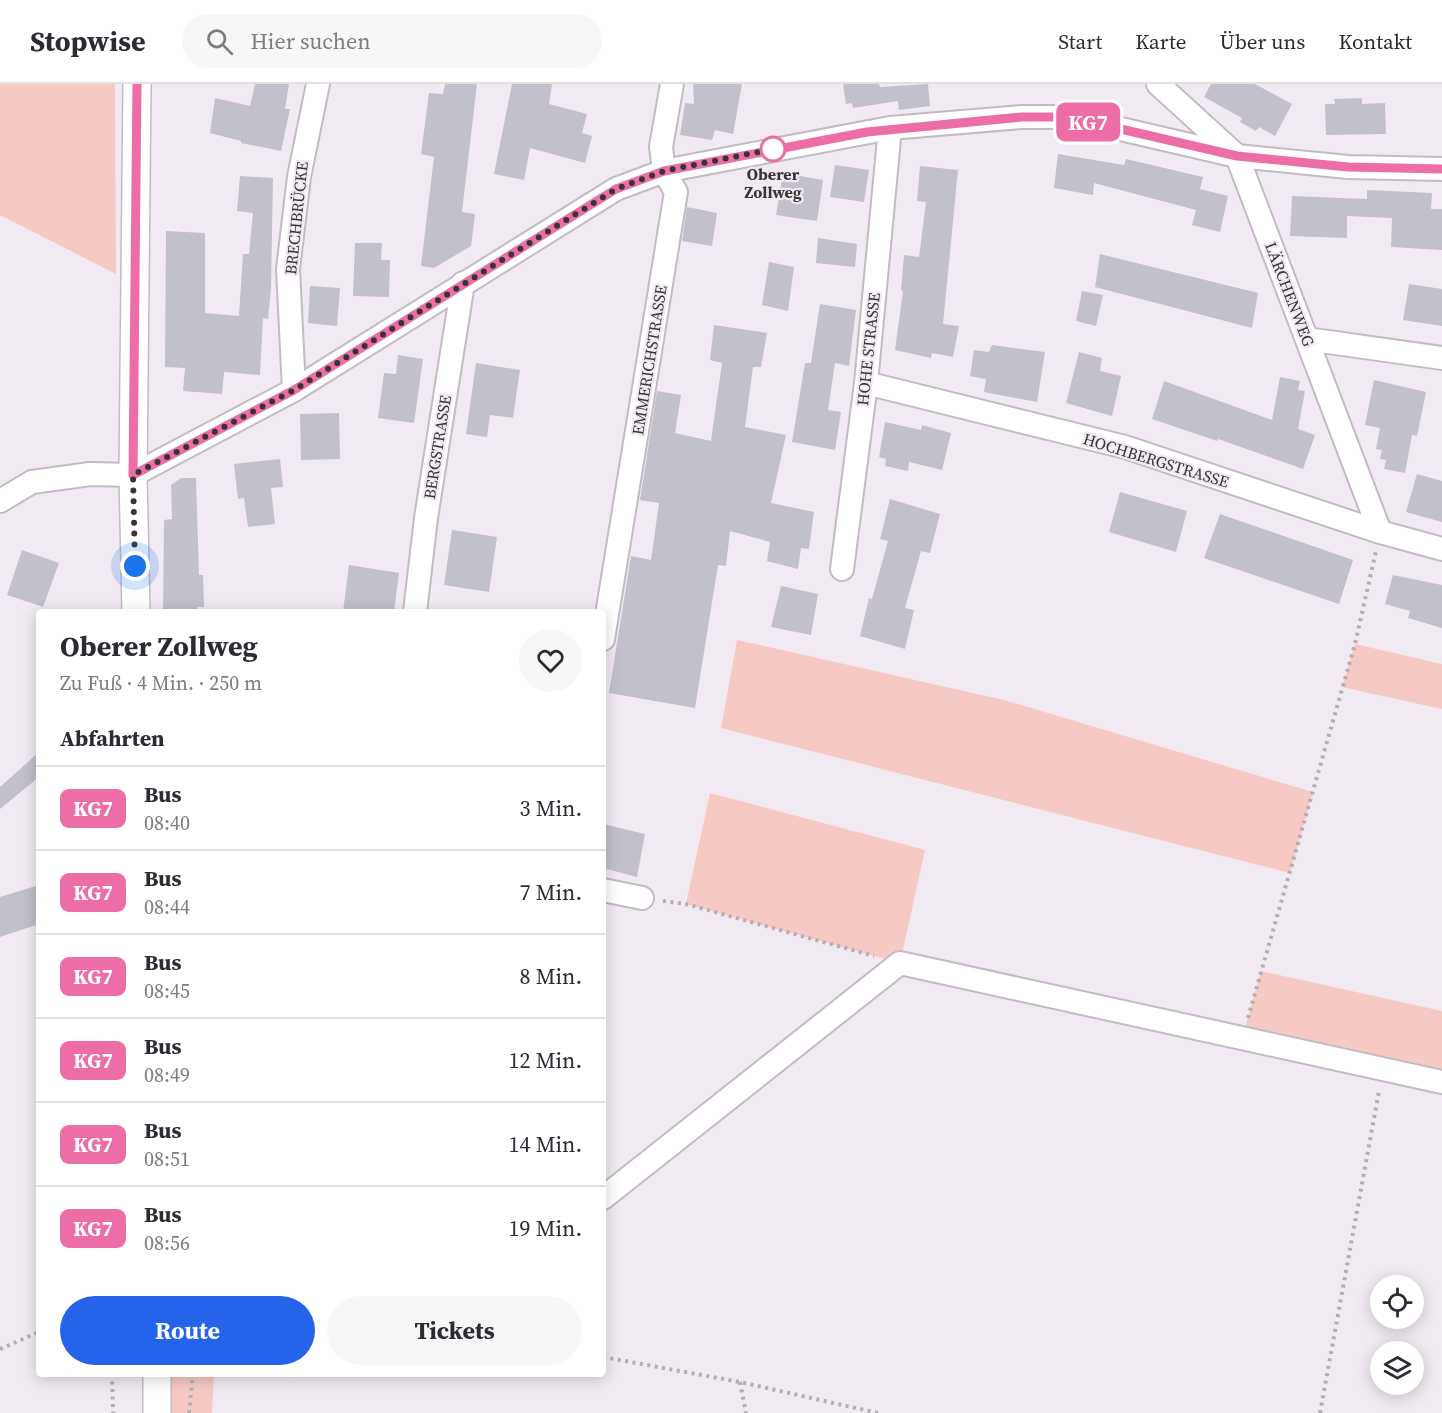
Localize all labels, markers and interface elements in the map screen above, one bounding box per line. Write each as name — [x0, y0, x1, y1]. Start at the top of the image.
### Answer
search box — [182, 14, 602, 68]
text: Stopwise — [30, 22, 146, 60]
icon: search — [203, 25, 236, 58]
text: Hier suchen — [251, 26, 370, 56]
text: Start — [1058, 27, 1102, 56]
text: Karte — [1135, 27, 1186, 56]
text: Über uns — [1219, 27, 1305, 56]
text: Kontakt — [1338, 27, 1412, 56]
line badge: KG7 — [1054, 102, 1122, 141]
text: KG7 — [1068, 108, 1108, 137]
marker: Oberer Zollweg — [760, 136, 786, 162]
street label: BRECHBRÜCKE — [279, 160, 313, 276]
place label: Oberer Zollweg — [744, 163, 802, 203]
street label: LÄRCHENWEG — [1260, 239, 1320, 349]
street label: EMMERICHSTRASSE — [626, 283, 672, 437]
street label: HOHE STRASSE — [851, 291, 885, 407]
street label: BERGSTRASSE — [418, 393, 456, 501]
street label: HOCHBERGSTRASSE — [1080, 427, 1232, 493]
your location — [120, 551, 150, 581]
text: Oberer Zollweg — [60, 627, 258, 665]
button: heart — [519, 629, 582, 692]
text: Zu Fuß · 4 Min. · 250 m — [60, 669, 262, 697]
text: Abfahrten — [60, 723, 165, 753]
text: Bus — [144, 779, 181, 809]
text: 3 Min. — [520, 793, 582, 823]
text: KG7 — [73, 794, 113, 823]
text: 08:40 — [144, 809, 190, 837]
text: Bus — [144, 863, 181, 893]
text: 7 Min. — [520, 877, 582, 907]
text: KG7 — [73, 878, 113, 907]
text: 08:44 — [144, 893, 190, 921]
text: Bus — [144, 947, 181, 977]
text: 8 Min. — [520, 961, 582, 991]
text: KG7 — [73, 962, 113, 991]
text: 08:45 — [144, 977, 190, 1005]
text: Bus — [144, 1031, 181, 1061]
text: 12 Min. — [509, 1045, 582, 1075]
text: KG7 — [73, 1046, 113, 1075]
text: 08:49 — [144, 1061, 190, 1089]
text: Bus — [144, 1115, 181, 1145]
text: 14 Min. — [509, 1129, 582, 1159]
text: KG7 — [73, 1130, 113, 1159]
text: 08:51 — [144, 1145, 190, 1173]
text: Bus — [144, 1199, 181, 1229]
text: 19 Min. — [509, 1213, 582, 1243]
text: KG7 — [73, 1214, 113, 1243]
text: 08:56 — [144, 1229, 190, 1257]
map controls — [1370, 1275, 1424, 1395]
button: locate — [1370, 1275, 1424, 1329]
button: Route — [60, 1296, 315, 1365]
button: Tickets — [327, 1296, 582, 1365]
button: layers — [1370, 1341, 1424, 1395]

